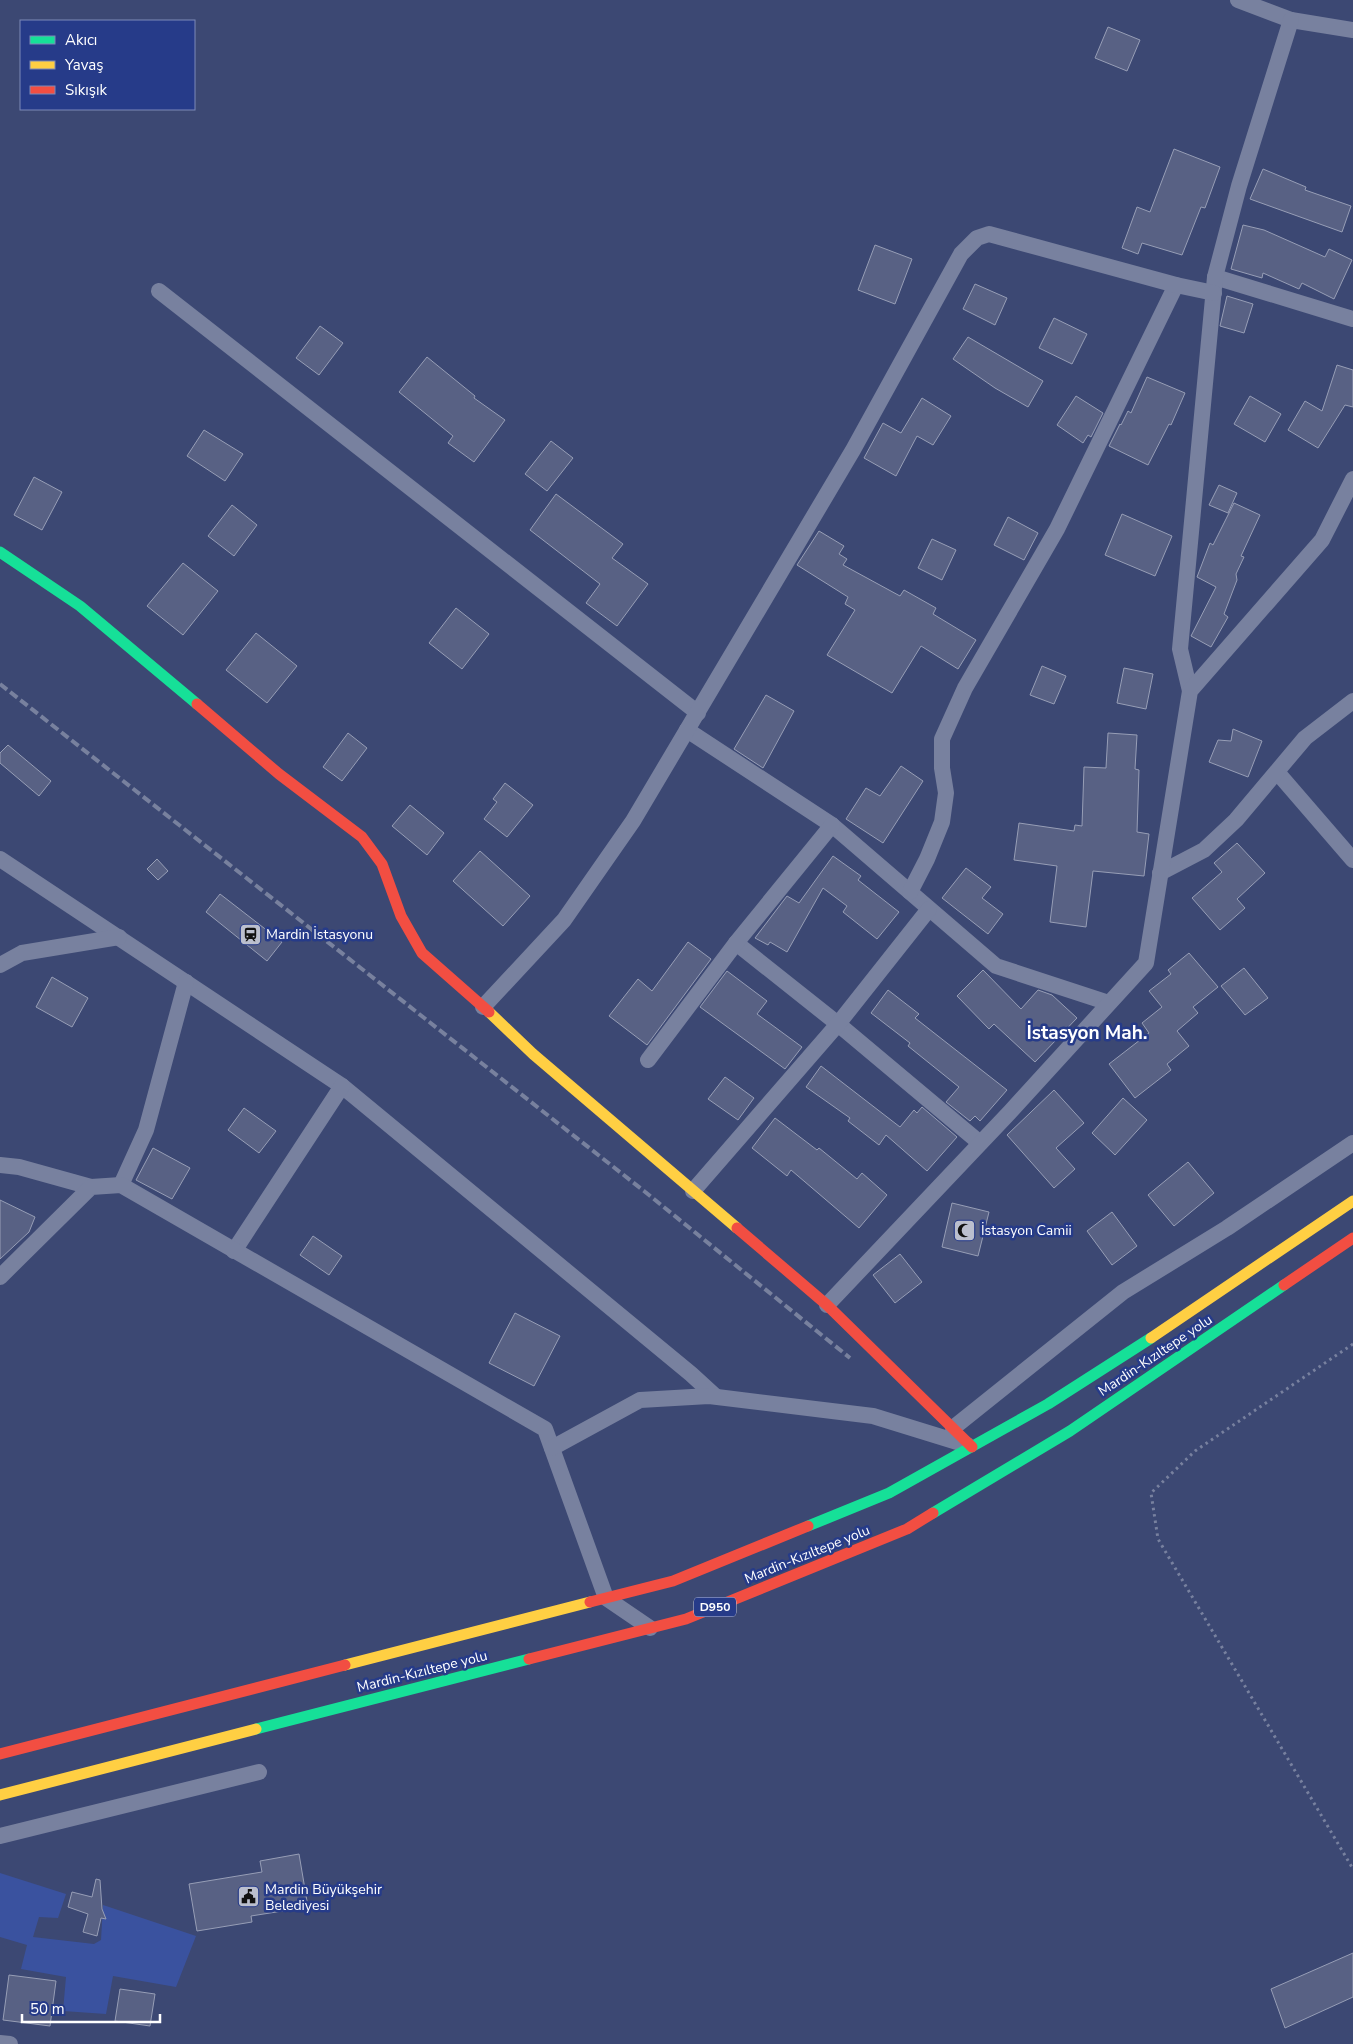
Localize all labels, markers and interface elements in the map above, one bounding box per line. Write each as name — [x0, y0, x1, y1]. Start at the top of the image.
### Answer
legend — [20, 20, 195, 110]
text: Akıcı — [65, 30, 97, 50]
text: Yavaş — [64, 55, 103, 75]
text: Sıkışık — [65, 80, 107, 100]
station icon: Mardin İstasyonu — [238, 922, 262, 946]
place label: Mardin İstasyonu — [266, 925, 373, 944]
district label: İstasyon Mah. — [1027, 1020, 1148, 1046]
mosque icon: İstasyon Camii — [953, 1218, 977, 1242]
place label: İstasyon Camii — [981, 1221, 1072, 1240]
street label: Mardin-Kızıltepe yolu — [1095, 1310, 1216, 1401]
street label: Mardin-Kızıltepe yolu — [742, 1521, 873, 1588]
road number: D950 — [694, 1598, 736, 1616]
street label: Mardin-Kızıltepe yolu — [355, 1646, 489, 1697]
place label: Mardin Büyükşehir Belediyesi — [265, 1880, 382, 1915]
public building icon: Mardin Büyükşehir Belediyesi — [237, 1885, 261, 1909]
scale bar — [22, 1992, 160, 2024]
text: 50 m — [30, 1999, 65, 2019]

